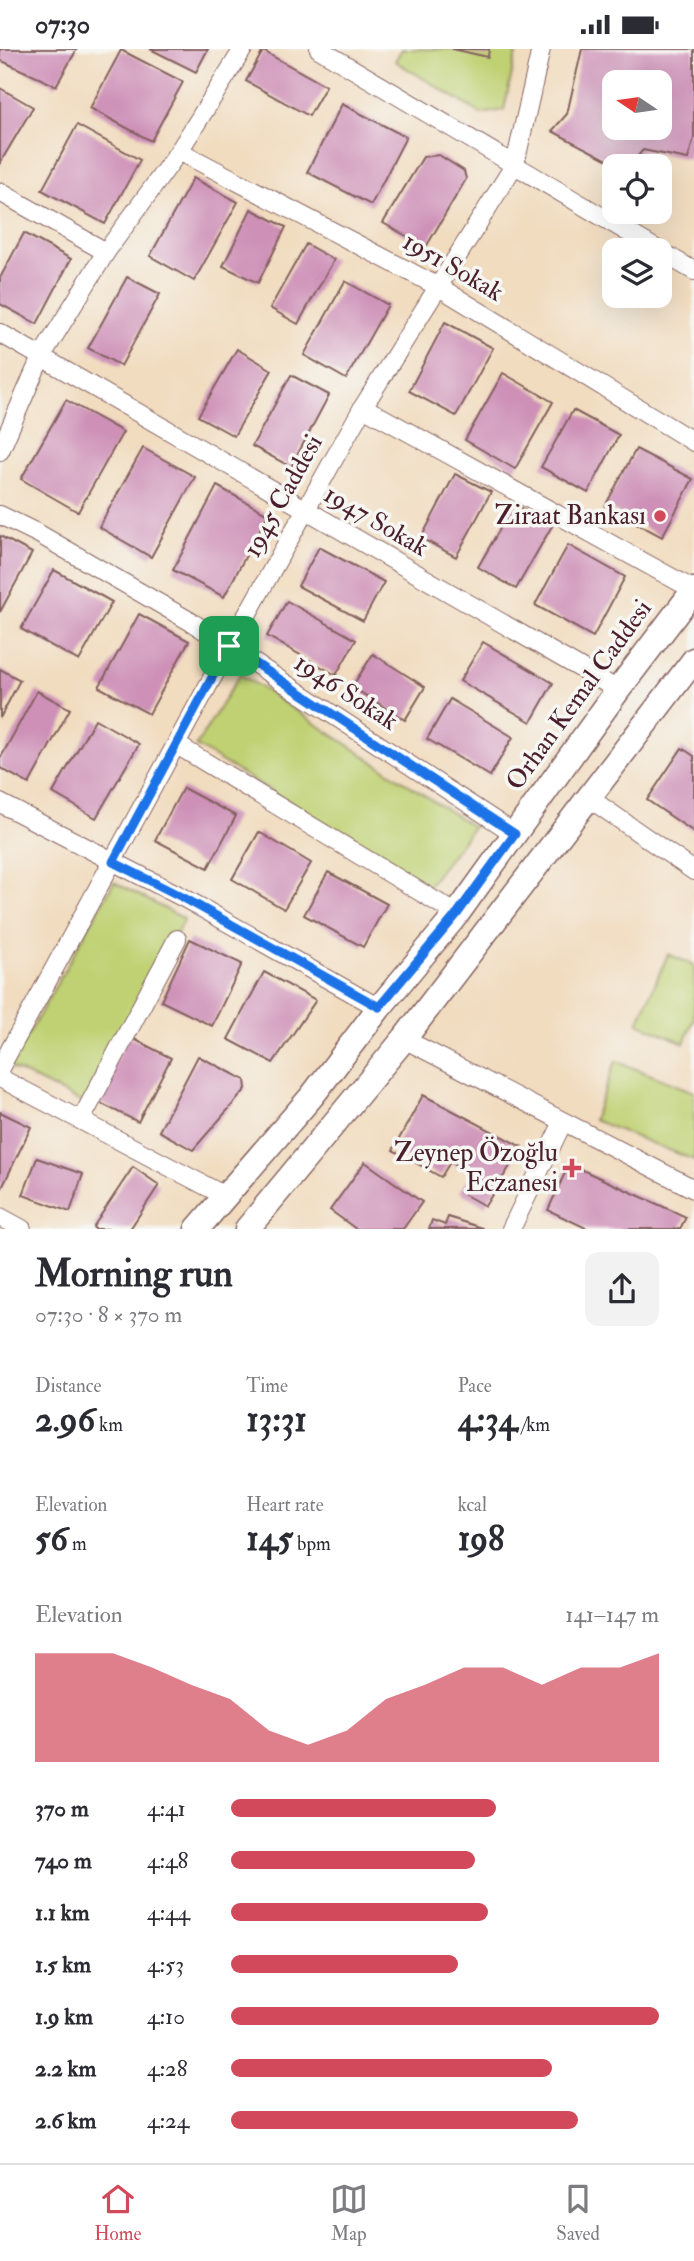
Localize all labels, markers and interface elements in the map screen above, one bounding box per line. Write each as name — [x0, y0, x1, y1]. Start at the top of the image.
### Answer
text: 07:30 — [35, 9, 90, 41]
north arrow — [602, 70, 672, 140]
map controls — [602, 70, 672, 308]
button: locate — [602, 154, 672, 224]
street label: 1951 Sokak — [397, 225, 509, 309]
button: layers — [602, 238, 672, 308]
street label: 1945 Caddesi — [236, 429, 330, 563]
street label: 1947 Sokak — [318, 478, 435, 564]
place label: Ziraat Bankası — [495, 500, 646, 532]
marker: Ziraat Bankası — [652, 508, 668, 524]
street label: Orhan Kemal Caddesi — [499, 593, 659, 796]
pin — [199, 616, 259, 676]
icon: arrive — [210, 627, 248, 665]
street label: 1946 Sokak — [288, 647, 404, 738]
place label: Zeynep Özoğlu Eczanesi — [394, 1136, 558, 1199]
marker: Zeynep Özoğlu Eczanesi — [564, 1160, 580, 1176]
text: Morning run — [35, 1250, 233, 1298]
button: share — [585, 1252, 659, 1326]
text: 07:30 · 8 × 370 m — [35, 1300, 182, 1329]
text: Distance — [35, 1374, 101, 1398]
text: Time — [246, 1374, 288, 1398]
text: Pace — [458, 1374, 492, 1398]
text: 2.96 — [35, 1398, 95, 1442]
text: 13:31 — [246, 1398, 307, 1442]
text: 4:34 — [458, 1398, 517, 1442]
text: km — [95, 1413, 123, 1437]
text: /km — [517, 1413, 550, 1437]
text: Elevation — [35, 1493, 107, 1517]
text: Heart rate — [246, 1493, 324, 1517]
text: kcal — [458, 1493, 487, 1517]
text: 56 — [35, 1517, 68, 1561]
text: 145 — [246, 1517, 293, 1561]
text: 198 — [458, 1517, 504, 1561]
text: m — [68, 1532, 87, 1556]
text: bpm — [293, 1532, 331, 1556]
text: Elevation — [35, 1600, 123, 1629]
text: 141–147 m — [565, 1600, 659, 1629]
text: 370 m — [35, 1794, 89, 1823]
text: 4:41 — [147, 1794, 186, 1823]
text: 740 m — [35, 1846, 92, 1875]
text: 4:48 — [147, 1846, 188, 1875]
text: 1.1 km — [35, 1898, 90, 1927]
text: 4:44 — [147, 1898, 190, 1927]
text: 1.5 km — [35, 1950, 91, 1979]
text: 4:53 — [147, 1950, 184, 1979]
text: 1.9 km — [35, 2002, 93, 2031]
text: 4:10 — [147, 2002, 185, 2031]
text: 2.2 km — [35, 2054, 96, 2083]
text: 4:28 — [147, 2054, 188, 2083]
text: 2.6 km — [35, 2106, 96, 2135]
text: 4:24 — [147, 2106, 189, 2135]
tab: Home — [94, 2180, 141, 2246]
tab: Map — [330, 2180, 368, 2246]
tab: Saved — [556, 2180, 600, 2246]

